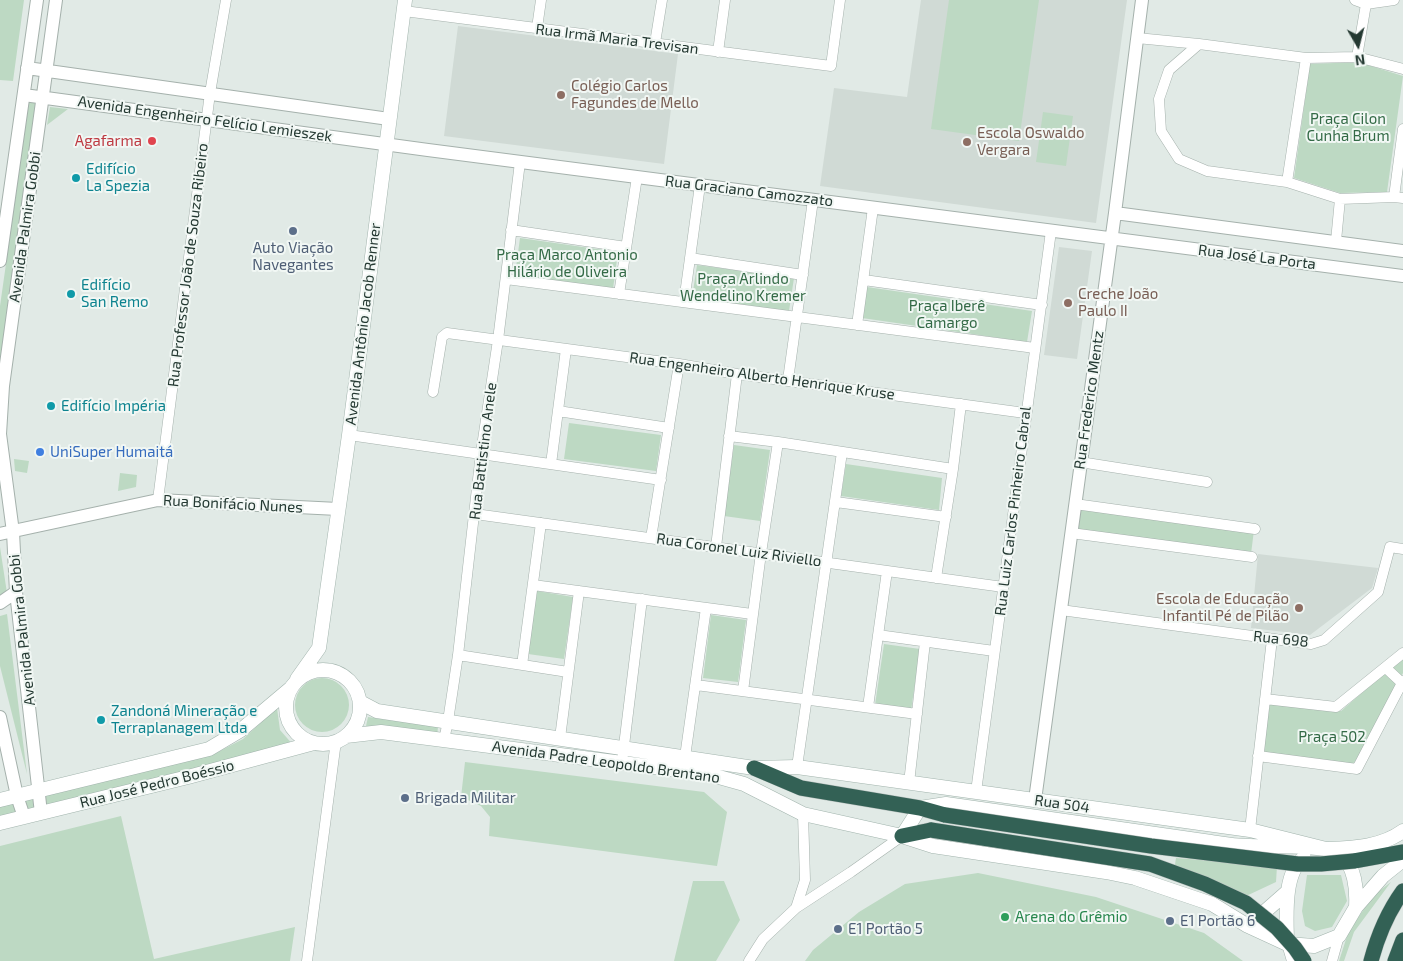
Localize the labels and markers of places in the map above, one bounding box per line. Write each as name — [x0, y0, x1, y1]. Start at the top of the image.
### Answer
place label: Colégio Carlos Fagundes de Mello — [571, 77, 699, 112]
marker: Colégio Carlos Fagundes de Mello — [555, 89, 567, 101]
place label: Escola Oswaldo Vergara — [977, 124, 1085, 159]
place label: Agafarma — [75, 132, 142, 150]
marker: Agafarma — [146, 135, 158, 147]
marker: Escola Oswaldo Vergara — [961, 136, 973, 148]
place label: Edifício La Spezia — [86, 160, 150, 195]
marker: Edifício La Spezia — [70, 172, 82, 184]
marker: Auto Viação Navegantes — [287, 225, 299, 237]
place label: Auto Viação Navegantes — [252, 239, 334, 274]
place label: Edifício San Remo — [81, 276, 149, 311]
place label: Creche João Paulo II — [1078, 285, 1158, 320]
marker: Edifício San Remo — [65, 288, 77, 300]
marker: Creche João Paulo II — [1062, 297, 1074, 309]
place label: Edifício Impéria — [61, 397, 166, 415]
marker: Edifício Impéria — [45, 400, 57, 412]
place label: UniSuper Humaitá — [50, 443, 173, 461]
marker: UniSuper Humaitá — [34, 446, 46, 458]
place label: Escola de Educação Infantil Pé de Pilão — [1156, 590, 1289, 625]
marker: Escola de Educação Infantil Pé de Pilão — [1293, 602, 1305, 614]
place label: Zandoná Mineração e Terraplanagem Ltda — [111, 702, 257, 737]
marker: Zandoná Mineração e Terraplanagem Ltda — [95, 714, 107, 726]
place label: Brigada Militar — [415, 789, 516, 807]
marker: Brigada Militar — [399, 792, 411, 804]
place label: Arena do Grêmio — [1015, 908, 1128, 926]
marker: Arena do Grêmio — [999, 911, 1011, 923]
place label: E1 Portão 6 — [1180, 912, 1255, 930]
marker: E1 Portão 6 — [1164, 915, 1176, 927]
place label: E1 Portão 5 — [848, 920, 923, 938]
marker: E1 Portão 5 — [832, 923, 844, 935]

